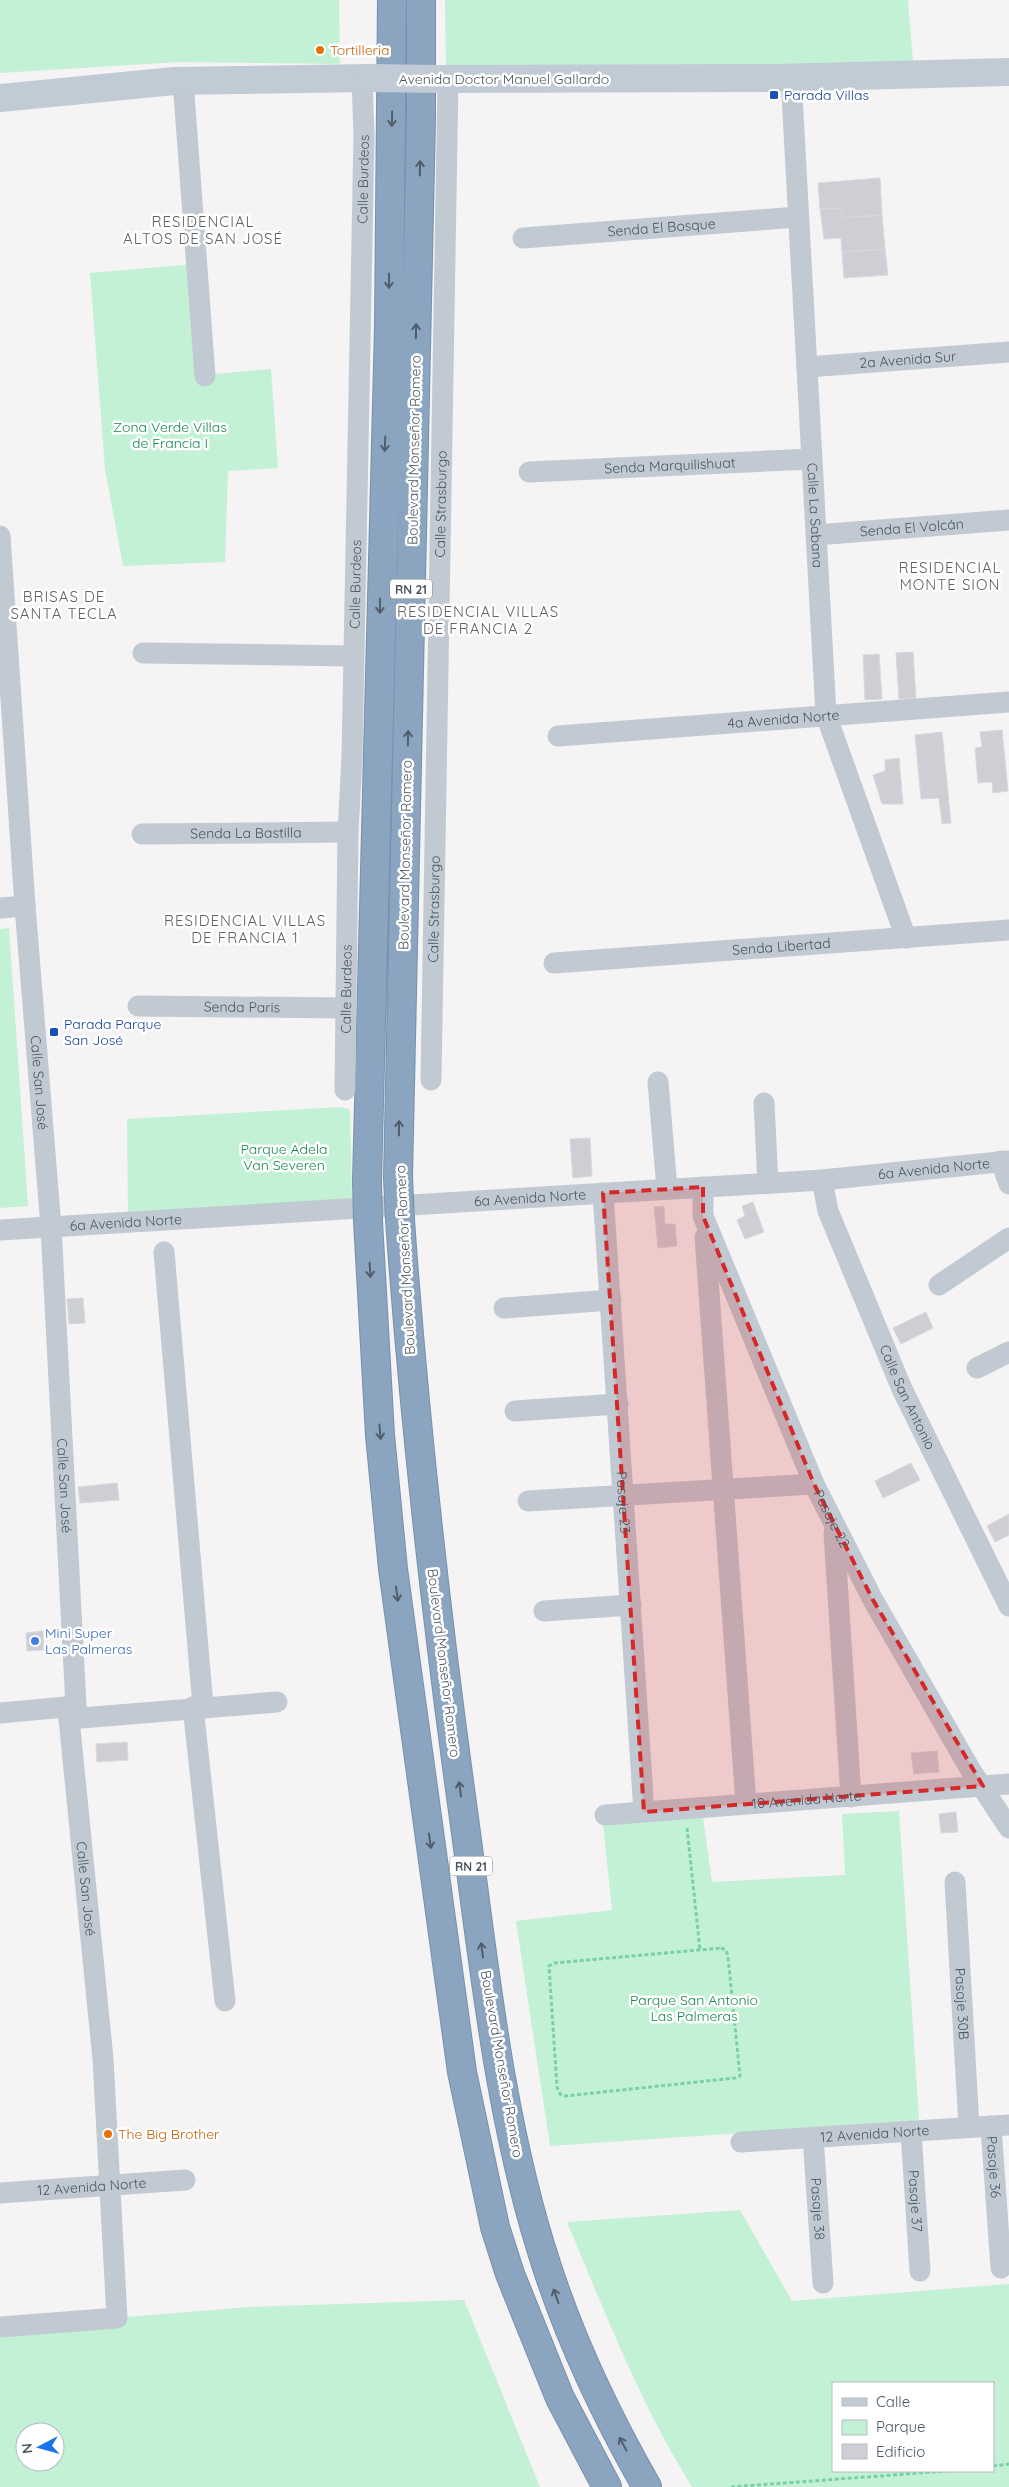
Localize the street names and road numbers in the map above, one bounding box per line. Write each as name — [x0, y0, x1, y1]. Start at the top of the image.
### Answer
street label: Avenida Doctor Manuel Gallardo — [399, 70, 609, 88]
street label: Calle Burdeos — [353, 134, 373, 224]
street label: Senda El Bosque — [607, 214, 716, 241]
street label: 2a Avenida Sur — [859, 347, 957, 372]
street label: Boulevard Monseñor Romero — [403, 355, 425, 545]
street label: Calle Strasburgo — [431, 450, 451, 558]
street label: Senda Marquilishuat — [604, 453, 736, 478]
street label: Calle La Sabana — [803, 462, 827, 568]
street label: Senda El Volcán — [859, 515, 964, 541]
street label: Calle Burdeos — [345, 539, 365, 629]
road number: RN 21 — [390, 580, 432, 598]
street label: 4a Avenida Norte — [727, 706, 840, 732]
street label: Boulevard Monseñor Romero — [394, 760, 416, 950]
street label: Senda La Bastilla — [190, 823, 302, 843]
street label: Calle Strasburgo — [424, 855, 444, 963]
street label: Senda Libertad — [732, 934, 831, 959]
street label: Calle Burdeos — [337, 944, 356, 1034]
street label: Senda Paris — [204, 998, 280, 1016]
street label: Calle San José — [26, 1035, 52, 1131]
street label: 6a Avenida Norte — [877, 1154, 991, 1183]
street label: Boulevard Monseñor Romero — [391, 1165, 419, 1355]
street label: 6a Avenida Norte — [473, 1185, 587, 1210]
street label: 6a Avenida Norte — [69, 1210, 182, 1235]
street label: Calle San Antonio — [876, 1342, 940, 1453]
street label: Calle San José — [53, 1438, 76, 1534]
street label: Pasaje 23 — [612, 1471, 635, 1534]
street label: Pasaje 22 — [809, 1487, 854, 1551]
street label: Boulevard Monseñor Romero — [423, 1568, 465, 1758]
street label: 10 Avenida Norte — [751, 1786, 862, 1813]
street label: Calle San José — [72, 1841, 100, 1937]
road number: RN 21 — [450, 1856, 492, 1875]
street label: Pasaje 30B — [951, 1967, 973, 2040]
street label: Boulevard Monseñor Romero — [477, 1969, 527, 2159]
street label: 12 Avenida Norte — [820, 2121, 930, 2146]
street label: Pasaje 36 — [983, 2135, 1005, 2199]
street label: Pasaje 37 — [905, 2169, 926, 2232]
street label: 12 Avenida Norte — [37, 2174, 147, 2199]
street label: Pasaje 38 — [807, 2177, 829, 2241]

